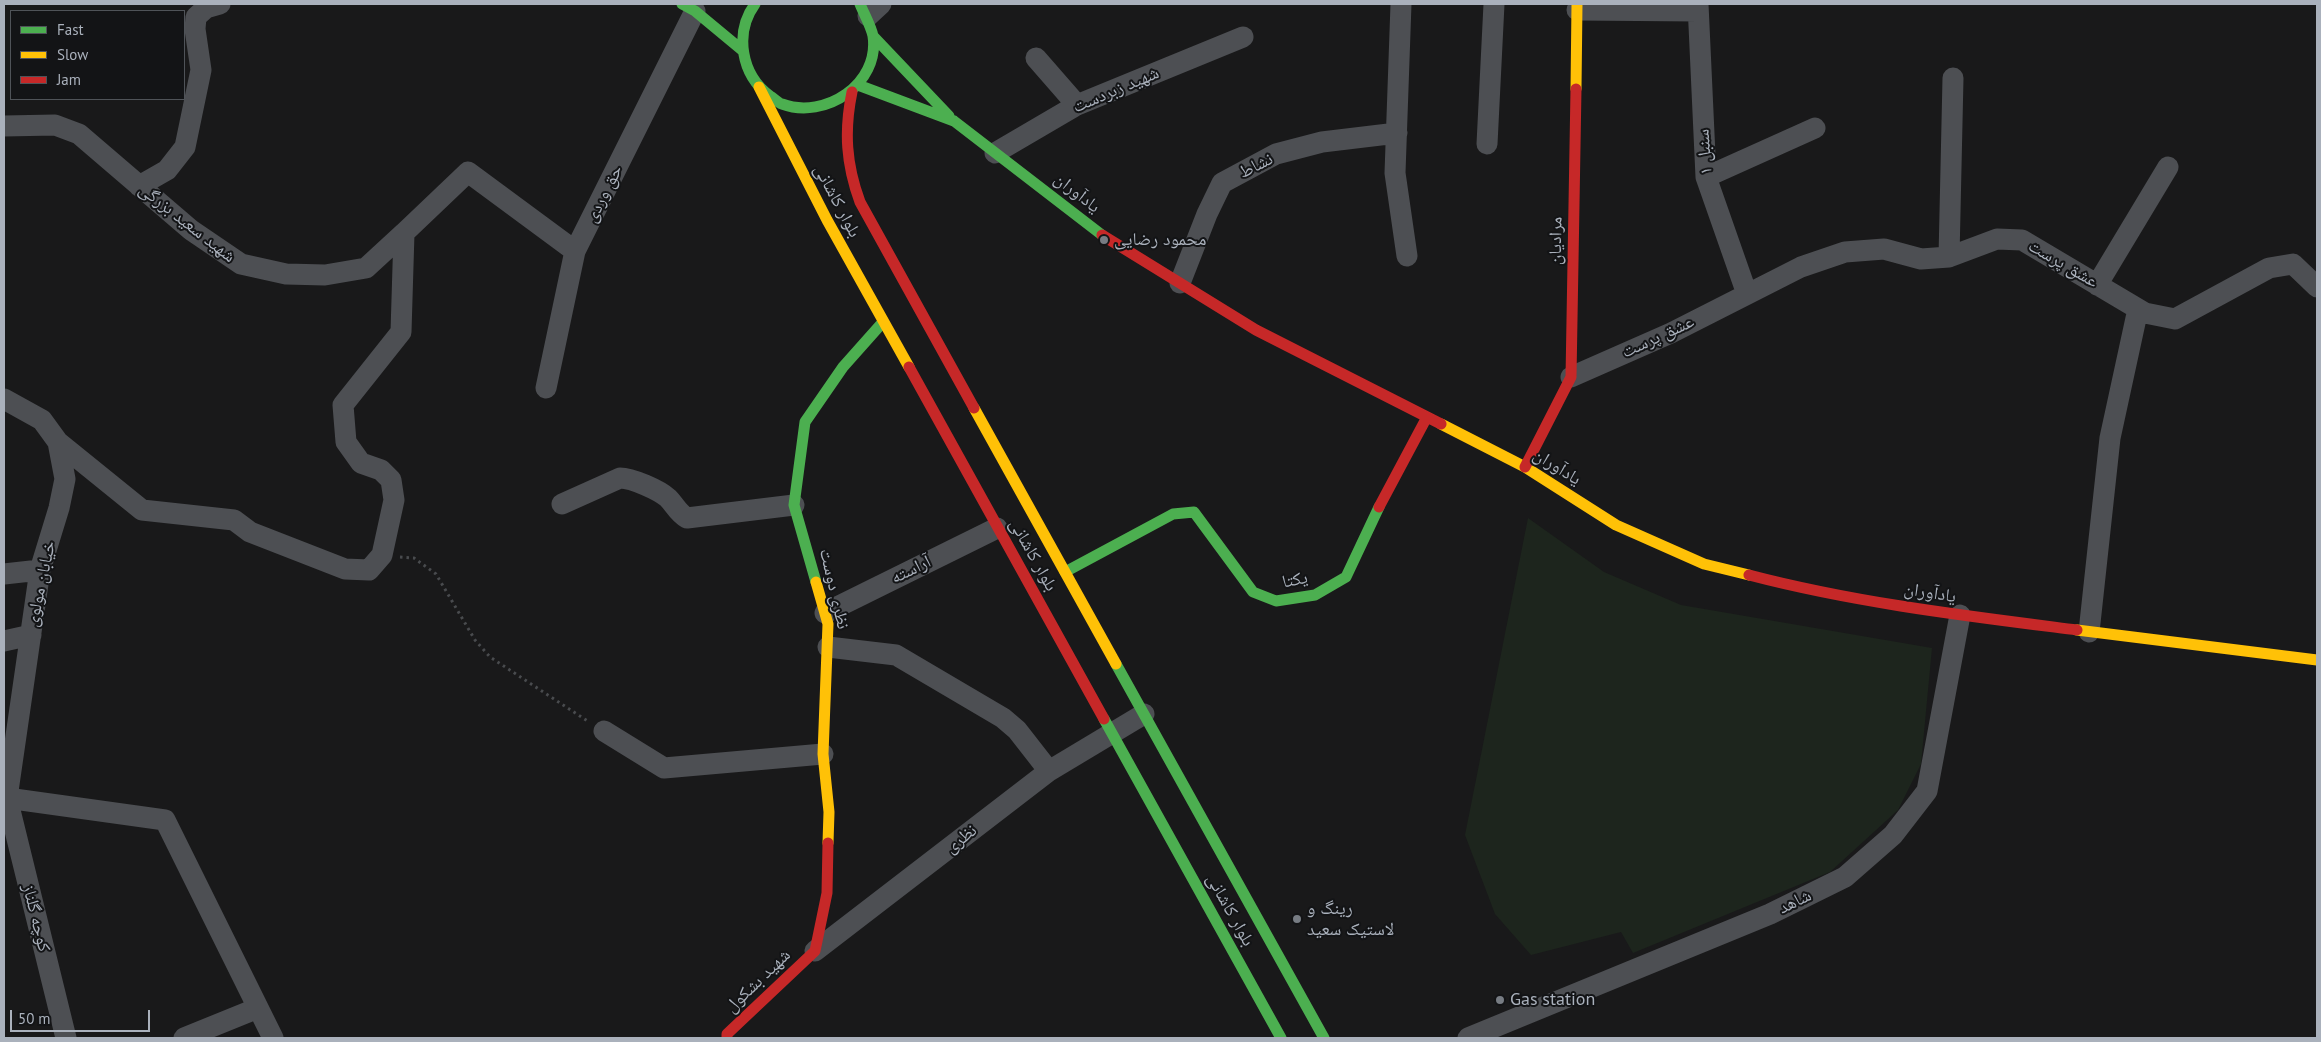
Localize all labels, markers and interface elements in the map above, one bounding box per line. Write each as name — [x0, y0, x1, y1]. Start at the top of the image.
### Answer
legend — [10, 10, 185, 100]
text: Fast — [57, 20, 84, 39]
text: Slow — [57, 45, 88, 64]
street label: شهید زبردست — [1070, 62, 1162, 118]
text: Jam — [57, 70, 81, 89]
street label: سنبل ۱ — [1693, 128, 1717, 176]
street label: نشاط — [1235, 148, 1277, 184]
street label: بلوار کاشانی — [809, 161, 865, 241]
street label: حق وردی — [580, 162, 628, 226]
street label: یادآوران — [1050, 168, 1104, 218]
street label: شهید سعید بزرگی — [134, 179, 240, 267]
street label: مرادیان — [1545, 217, 1567, 265]
place label: محمود رضایی — [1114, 229, 1207, 251]
marker: محمود رضایی — [1098, 234, 1110, 246]
street label: عشق پرست — [2024, 235, 2102, 293]
street label: عشق پرست — [1618, 311, 1698, 363]
street label: یادآوران — [1529, 444, 1585, 490]
street label: بلوار کاشانی — [1004, 515, 1062, 595]
street label: خیابان مولوی — [21, 539, 61, 629]
street label: نظری دوست — [814, 547, 854, 631]
street label: آراسته — [887, 551, 935, 589]
street label: یکتا — [1280, 567, 1310, 593]
street label: یادآوران — [1902, 578, 1958, 608]
street label: نظری — [941, 820, 981, 858]
street label: بلوار کاشانی — [1201, 870, 1259, 950]
street label: کوچه گلناز — [17, 882, 55, 954]
street label: شاهد — [1775, 885, 1815, 919]
place label: رینگ و لاستیک سعید — [1307, 898, 1394, 941]
marker: رینگ و لاستیک سعید — [1291, 913, 1303, 925]
street label: شهید بشکول — [721, 944, 795, 1018]
place label: Gas station — [1510, 989, 1595, 1011]
marker: Gas station — [1494, 994, 1506, 1006]
scale bar — [12, 1000, 152, 1032]
text: 50 m — [18, 1009, 51, 1028]

